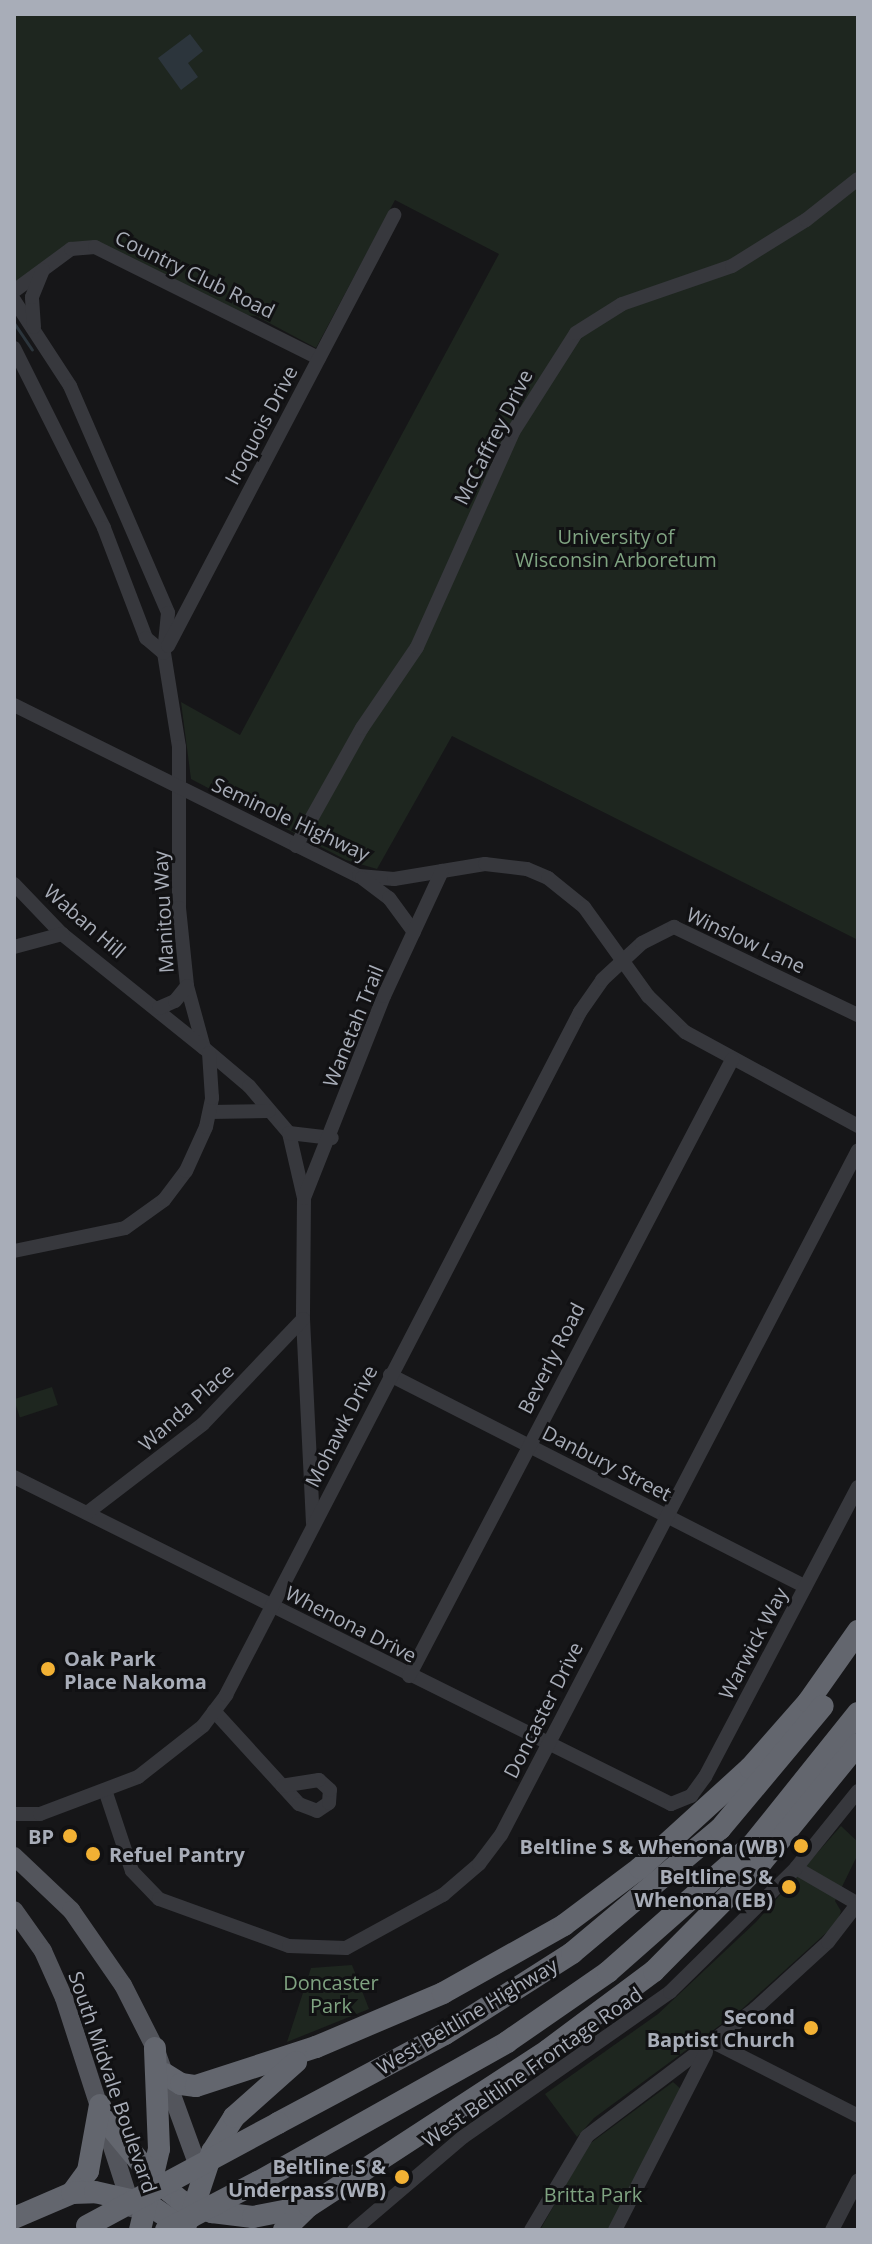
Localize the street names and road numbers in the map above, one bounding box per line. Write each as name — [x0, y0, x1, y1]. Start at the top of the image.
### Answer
street label: Country Club Road — [111, 225, 279, 323]
street label: Iroquois Drive — [220, 362, 302, 488]
street label: McCaffrey Drive — [449, 365, 537, 509]
street label: Seminole Highway — [208, 772, 374, 866]
street label: Manitou Way — [148, 850, 178, 974]
street label: Waban Hill — [39, 879, 131, 963]
street label: Winslow Lane — [683, 902, 809, 978]
street label: Wanetah Trail — [318, 962, 388, 1090]
street label: Beverly Road — [513, 1298, 589, 1418]
street label: Wanda Place — [134, 1358, 238, 1456]
street label: Mohawk Drive — [300, 1361, 382, 1491]
street label: Danbury Street — [538, 1420, 676, 1506]
street label: Whenona Drive — [281, 1581, 421, 1667]
street label: Warwick Way — [713, 1583, 793, 1703]
street label: Doncaster Drive — [498, 1638, 588, 1782]
street label: West Beltline Highway — [372, 1953, 562, 2079]
street label: South Midvale Boulevard — [64, 1968, 162, 2196]
street label: West Beltline Frontage Road — [418, 1982, 646, 2152]

